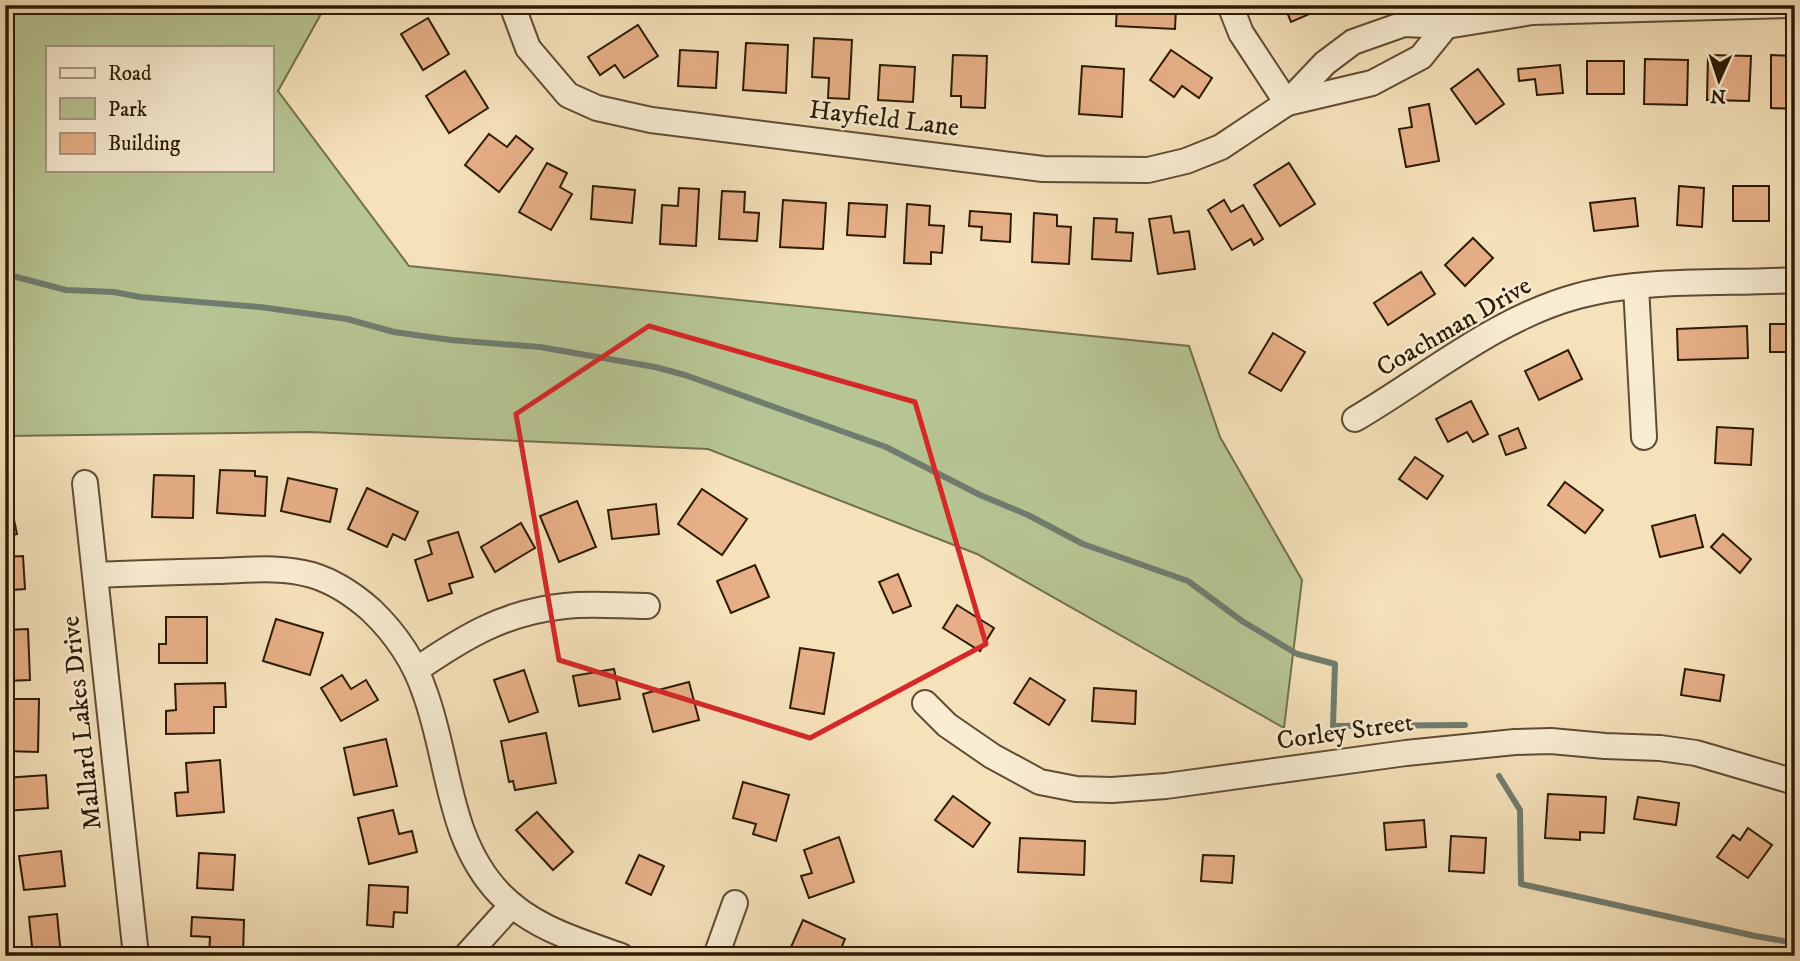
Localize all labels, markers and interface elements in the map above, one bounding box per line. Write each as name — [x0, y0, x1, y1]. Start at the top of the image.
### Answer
legend — [46, 46, 273, 172]
north arrow — [1685, 46, 1755, 116]
text: Road — [108, 61, 152, 87]
text: N — [1709, 84, 1727, 107]
street label: Hayfield Lane — [807, 93, 961, 145]
text: Park — [108, 97, 148, 123]
text: Building — [108, 131, 181, 157]
street label: Coachman Drive — [1371, 269, 1537, 385]
street label: Mallard Lakes Drive — [54, 614, 110, 832]
street label: Corley Street — [1275, 706, 1415, 758]

